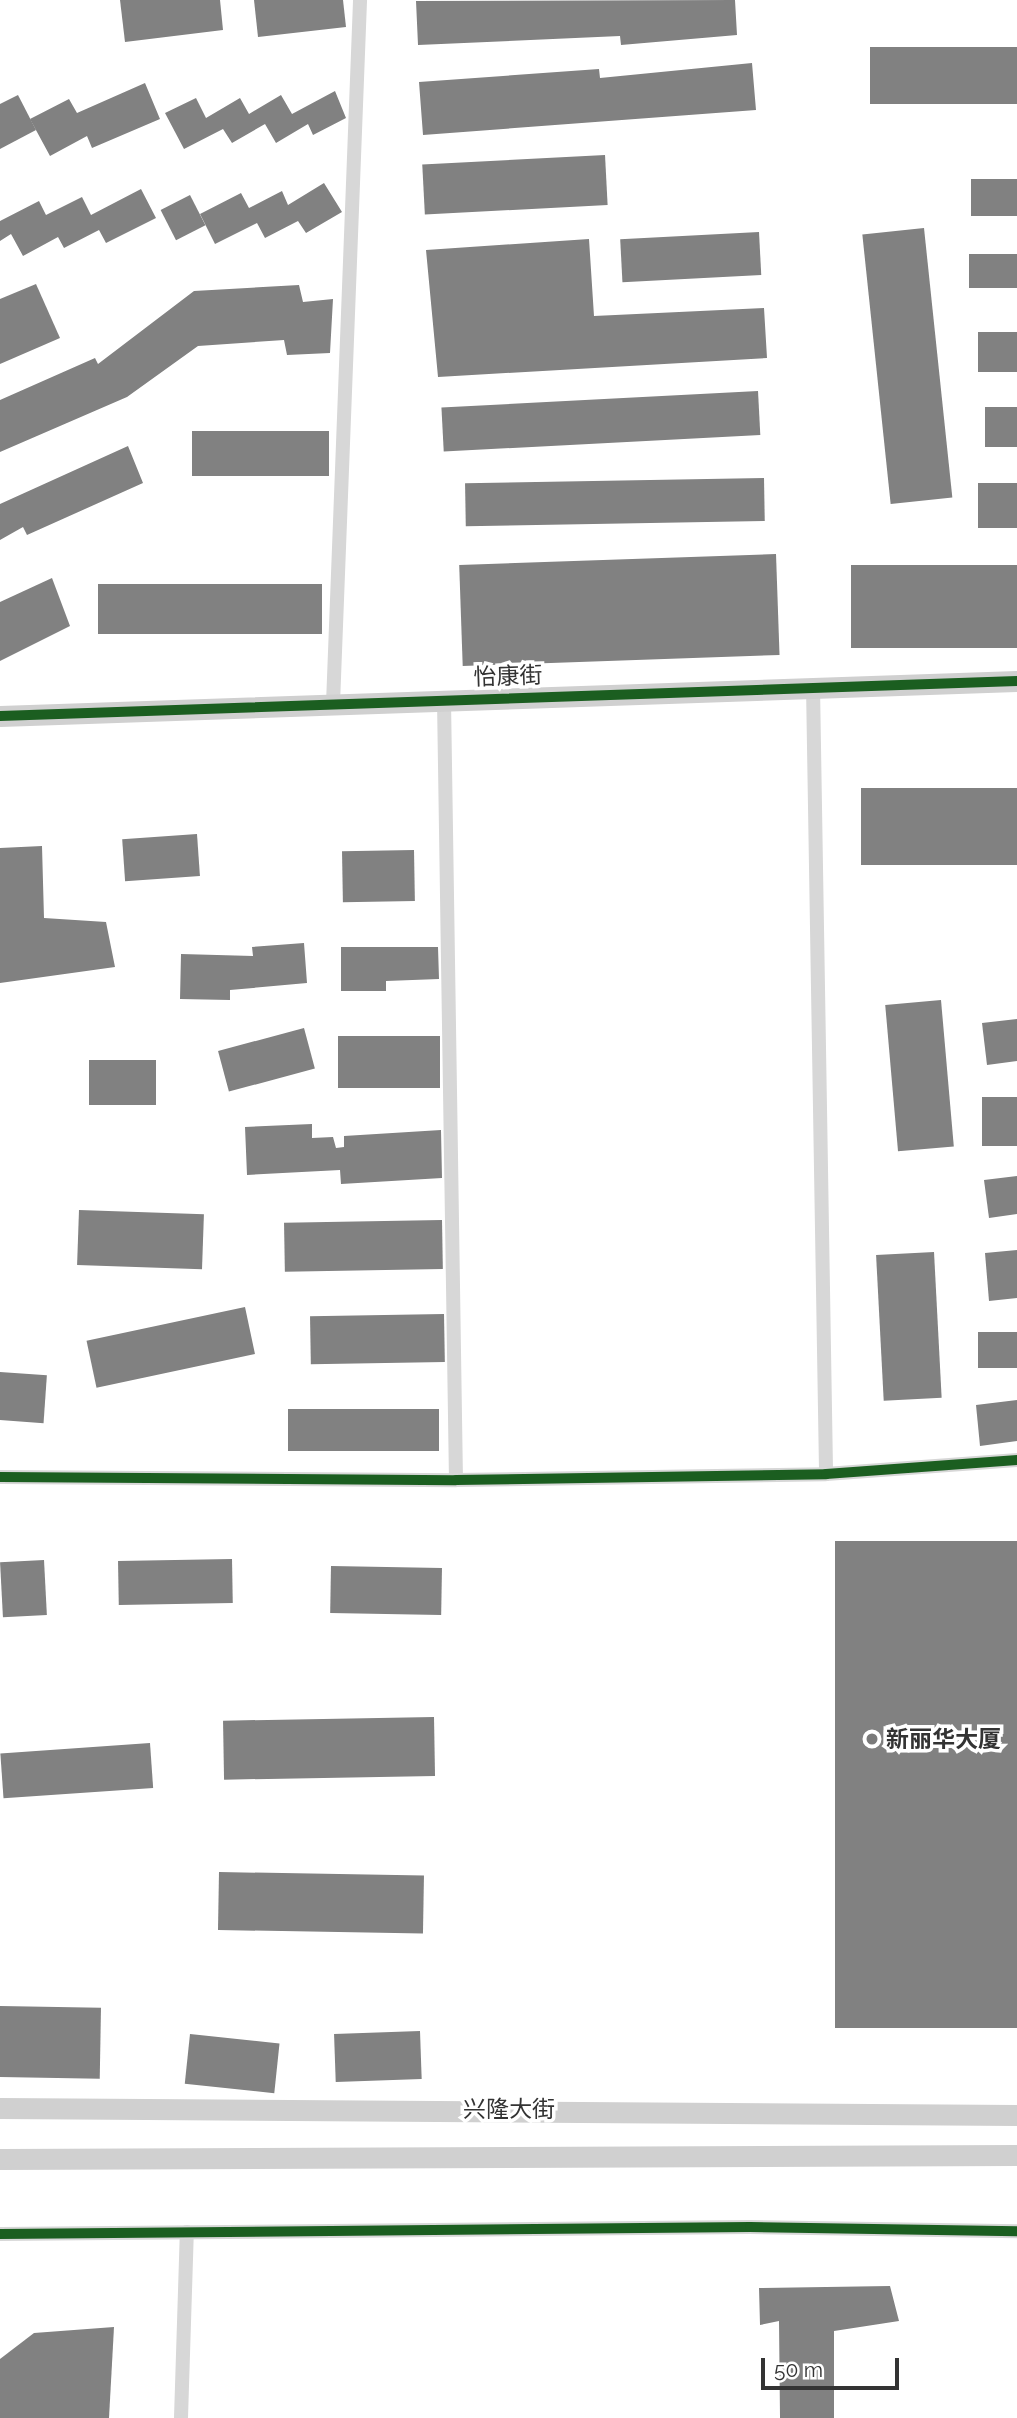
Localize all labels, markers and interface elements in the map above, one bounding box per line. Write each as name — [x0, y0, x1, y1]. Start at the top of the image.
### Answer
street label: 怡康街 — [473, 661, 543, 691]
place label: 新丽华大厦 — [886, 1725, 1001, 1753]
marker: 新丽华大厦 — [864, 1731, 880, 1747]
street label: 兴隆大街 — [463, 2095, 555, 2123]
scale bar — [765, 2344, 903, 2388]
text: 50 m — [774, 2357, 823, 2382]

